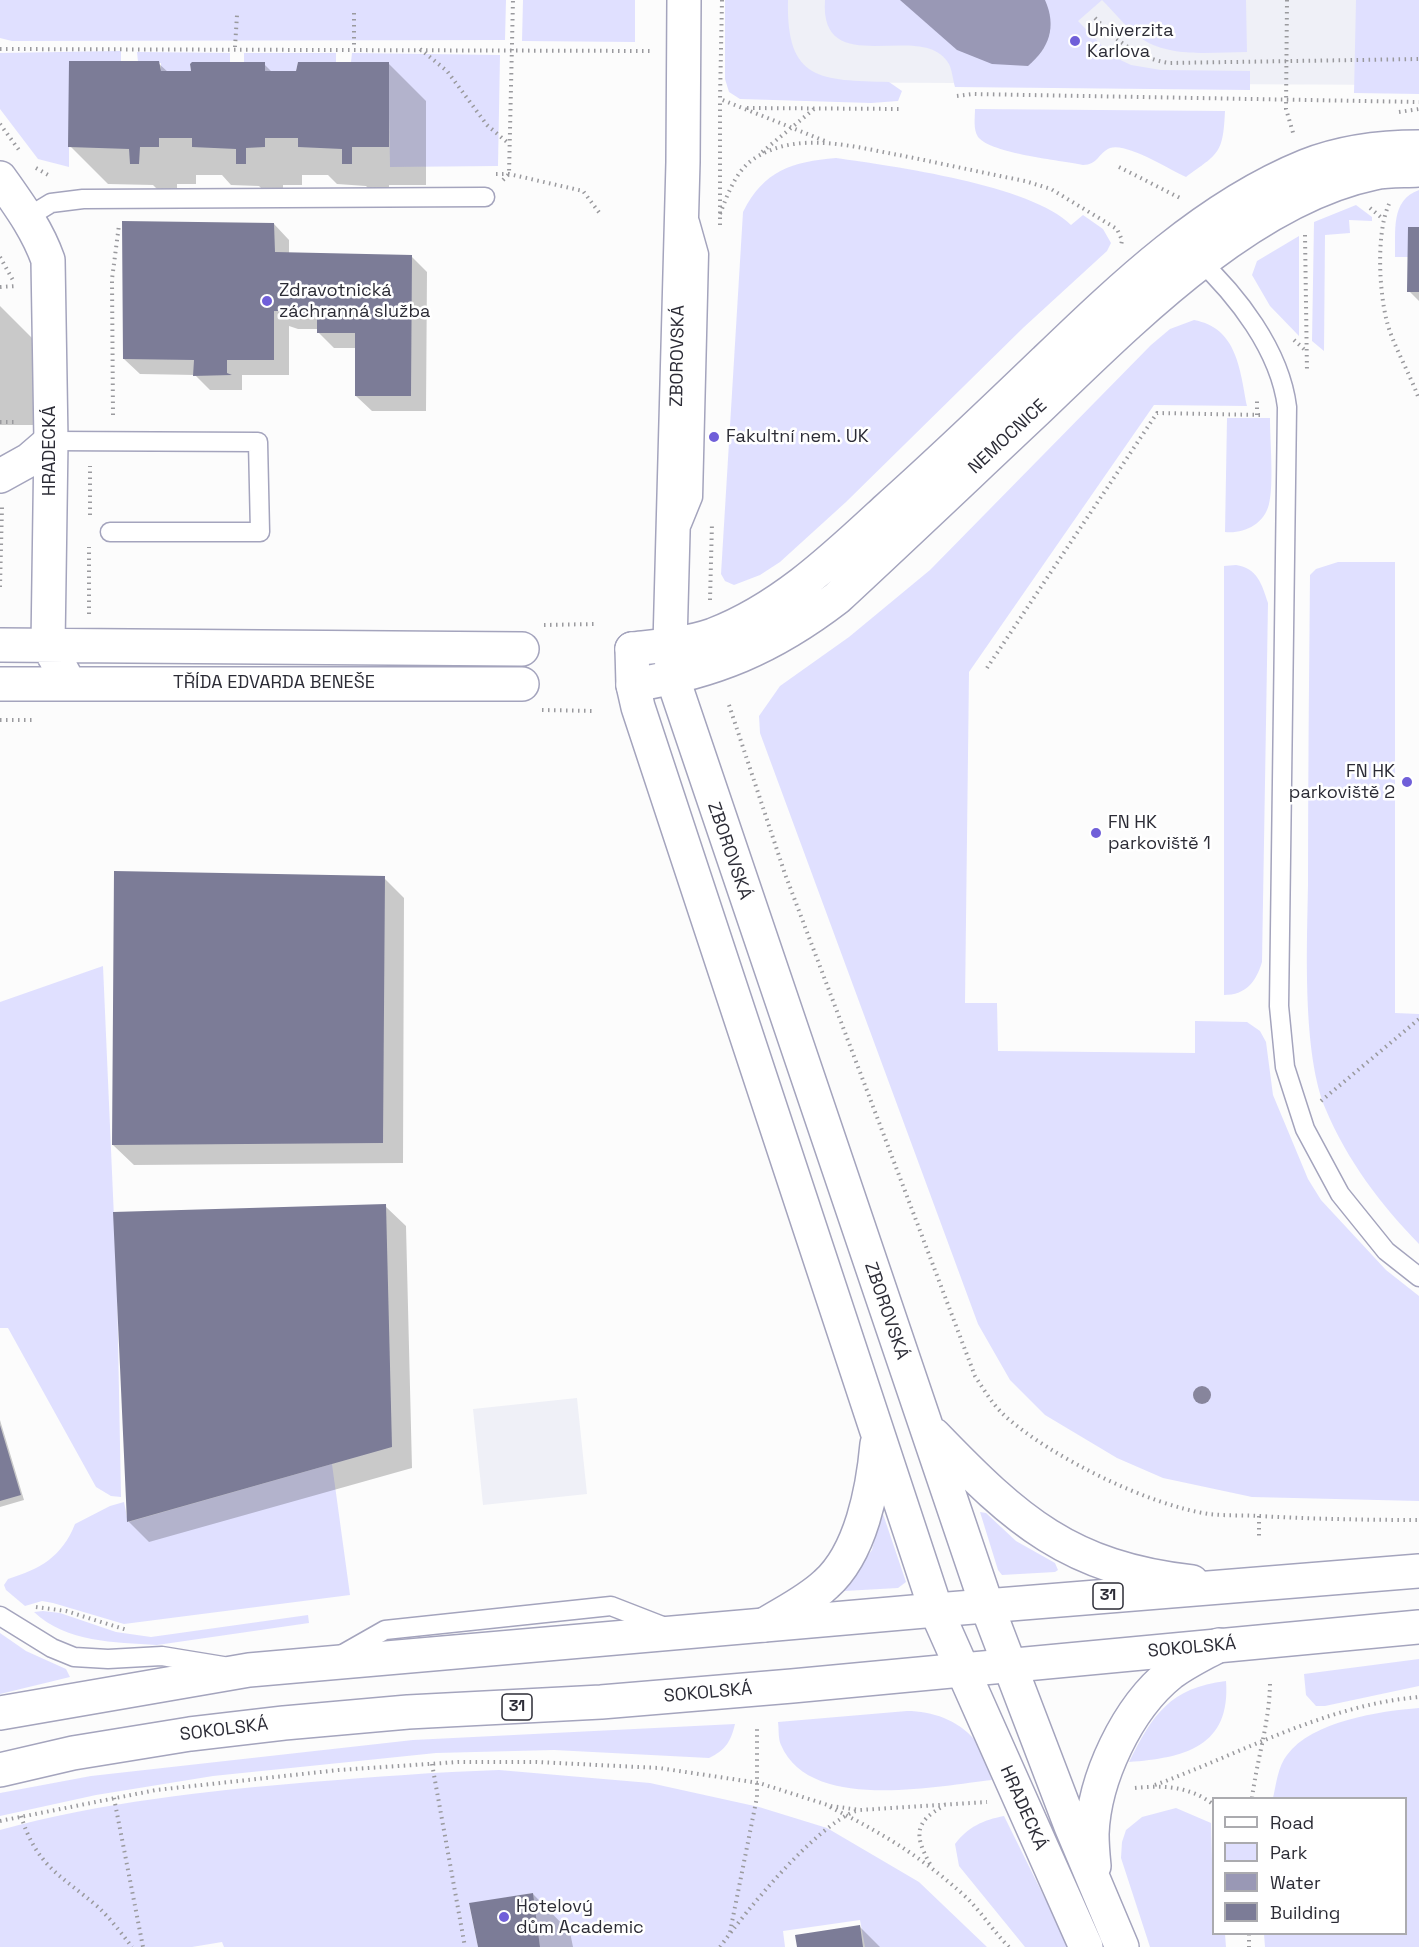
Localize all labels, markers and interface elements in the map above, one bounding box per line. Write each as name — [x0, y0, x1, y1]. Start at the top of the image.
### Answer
place label: Univerzita Karlova — [1087, 20, 1174, 63]
marker: Univerzita Karlova — [1068, 34, 1082, 48]
place label: Zdravotnická záchranná služba — [279, 280, 430, 322]
marker: Zdravotnická záchranná služba — [260, 294, 274, 308]
street label: ZBOROVSKÁ — [666, 305, 690, 407]
street label: NEMOCNICE — [964, 395, 1052, 479]
street label: HRADECKÁ — [39, 406, 61, 496]
place label: Fakultní nem. UK — [726, 426, 869, 448]
marker: Fakultní nem. UK — [707, 430, 721, 444]
street label: TŘÍDA EDVARDA BENEŠE — [173, 672, 375, 694]
place label: FN HK parkoviště 2 — [1289, 761, 1395, 804]
marker: FN HK parkoviště 2 — [1400, 775, 1414, 789]
street label: ZBOROVSKÁ — [702, 799, 756, 903]
place label: FN HK parkoviště 1 — [1108, 812, 1211, 854]
marker: FN HK parkoviště 1 — [1089, 826, 1103, 840]
street label: ZBOROVSKÁ — [859, 1259, 913, 1363]
road number: 31 — [1093, 1583, 1123, 1609]
street label: SOKOLSKÁ — [1147, 1633, 1237, 1663]
street label: SOKOLSKÁ — [663, 1678, 753, 1708]
road number: 31 — [502, 1694, 532, 1720]
street label: SOKOLSKÁ — [179, 1714, 269, 1746]
street label: HRADECKÁ — [995, 1762, 1051, 1854]
legend — [1212, 1797, 1407, 1935]
text: Road — [1270, 1811, 1314, 1834]
text: Park — [1270, 1841, 1307, 1864]
text: Water — [1270, 1871, 1321, 1894]
place label: Hotelový dům Academic — [516, 1896, 644, 1938]
text: Building — [1270, 1901, 1340, 1924]
marker: Hotelový dům Academic — [497, 1910, 511, 1924]

